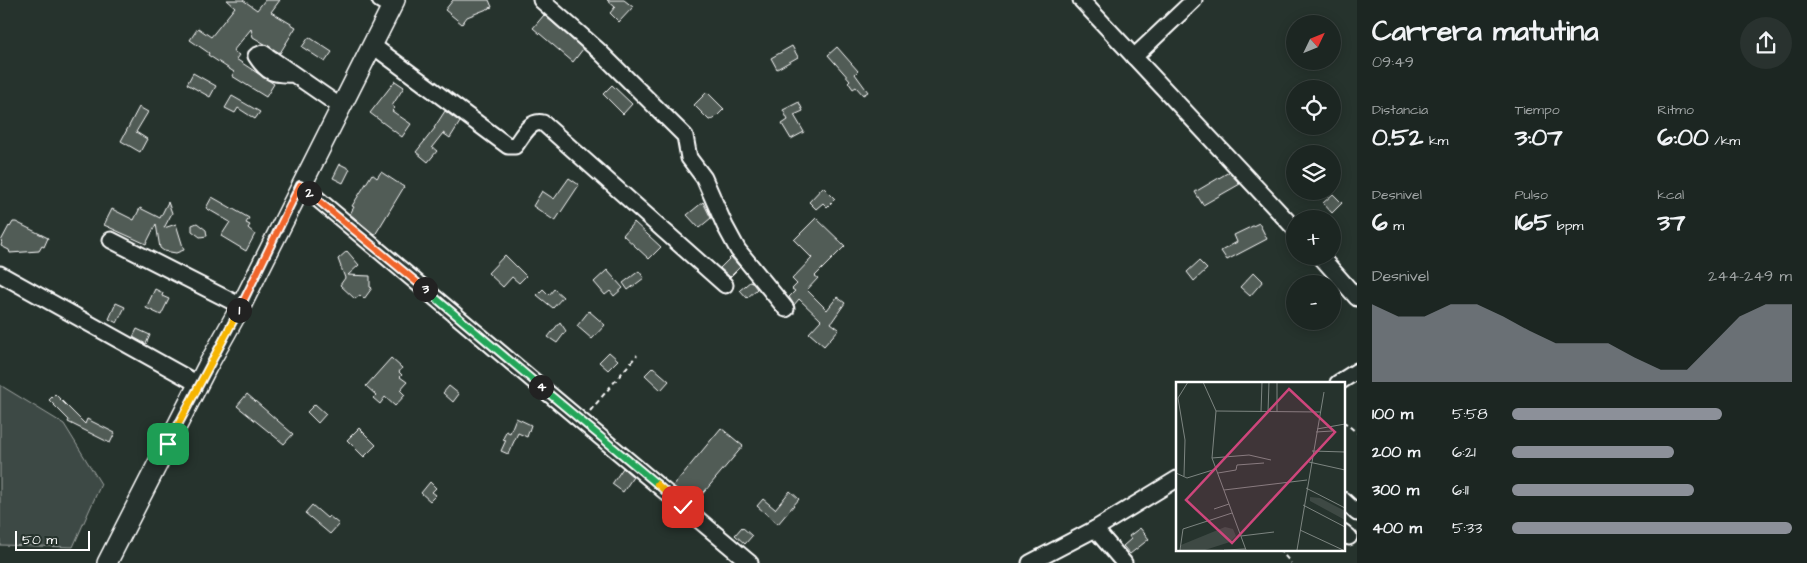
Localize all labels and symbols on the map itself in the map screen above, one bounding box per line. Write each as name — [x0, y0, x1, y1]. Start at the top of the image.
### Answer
north arrow — [1286, 15, 1341, 70]
pin: 2 — [296, 180, 322, 206]
pin: 3 — [412, 276, 438, 302]
pin: 1 — [226, 298, 252, 322]
pin: 4 — [528, 374, 554, 400]
inset map — [1176, 382, 1344, 550]
pin — [147, 423, 189, 465]
pin — [662, 486, 704, 528]
scale bar — [15, 528, 90, 551]

